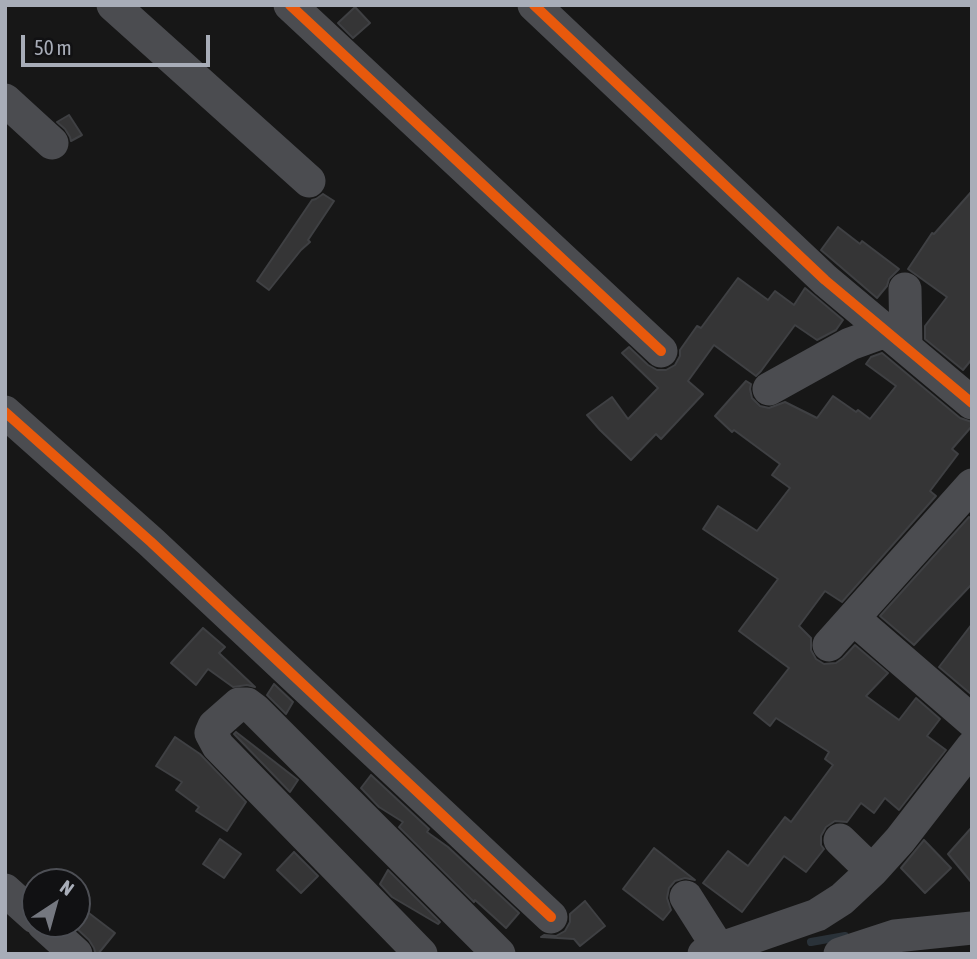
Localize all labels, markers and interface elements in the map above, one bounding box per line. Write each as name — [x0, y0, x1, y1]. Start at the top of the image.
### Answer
scale bar — [24, 21, 214, 65]
text: 50 m — [34, 35, 72, 59]
north arrow — [21, 868, 91, 938]
text: N — [56, 875, 78, 900]

